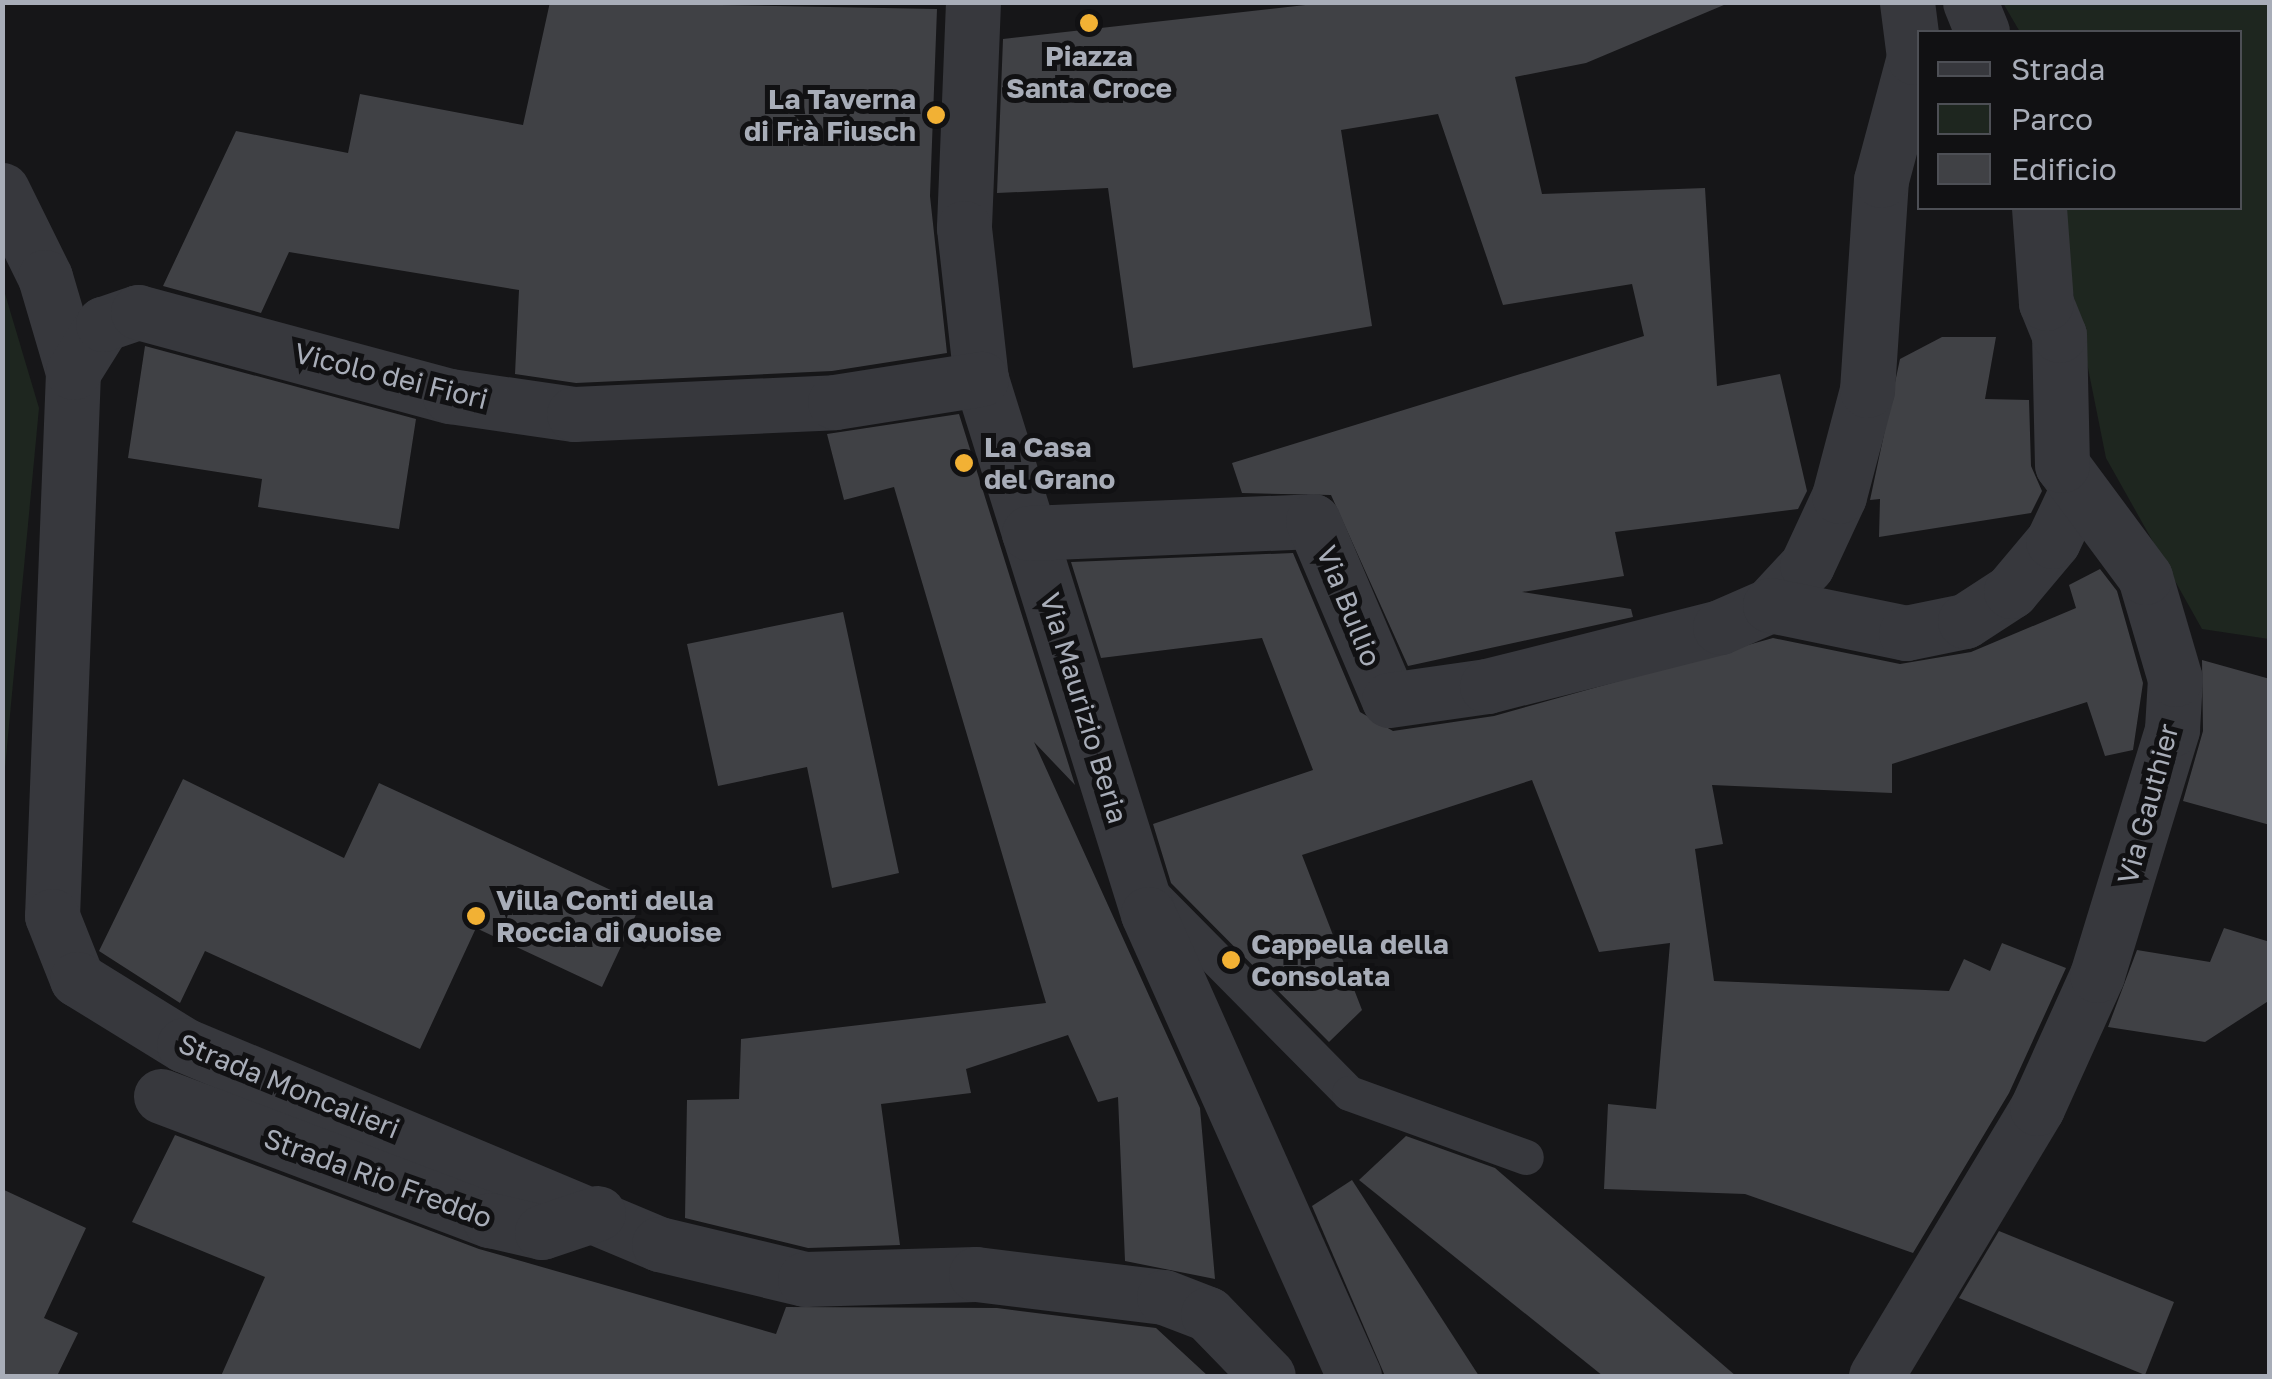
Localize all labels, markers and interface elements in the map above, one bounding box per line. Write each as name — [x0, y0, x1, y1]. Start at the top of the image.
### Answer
marker: Piazza Santa Croce — [1078, 12, 1100, 34]
legend — [1917, 30, 2242, 210]
place label: Piazza Santa Croce — [1006, 39, 1172, 105]
text: Strada — [2011, 51, 2105, 87]
place label: La Taverna di Frà Fiusch — [744, 82, 916, 148]
text: Parco — [2011, 101, 2093, 137]
marker: La Taverna di Frà Fiusch — [925, 104, 947, 126]
text: Edificio — [2011, 151, 2117, 187]
street label: Vicolo dei Fiori — [291, 336, 491, 416]
place label: La Casa del Grano — [984, 430, 1115, 496]
marker: La Casa del Grano — [953, 452, 975, 474]
street label: Via Bullio — [1310, 541, 1388, 671]
street label: Via Maurizio Beria — [1033, 589, 1135, 827]
street label: Via Gauthier — [2110, 720, 2186, 888]
place label: Villa Conti della Roccia di Quoise — [496, 883, 722, 949]
marker: Villa Conti della Roccia di Quoise — [465, 905, 487, 927]
place label: Cappella della Consolata — [1251, 927, 1449, 993]
marker: Cappella della Consolata — [1220, 949, 1242, 971]
street label: Strada Moncalieri — [174, 1026, 404, 1146]
street label: Strada Rio Freddo — [259, 1121, 497, 1235]

